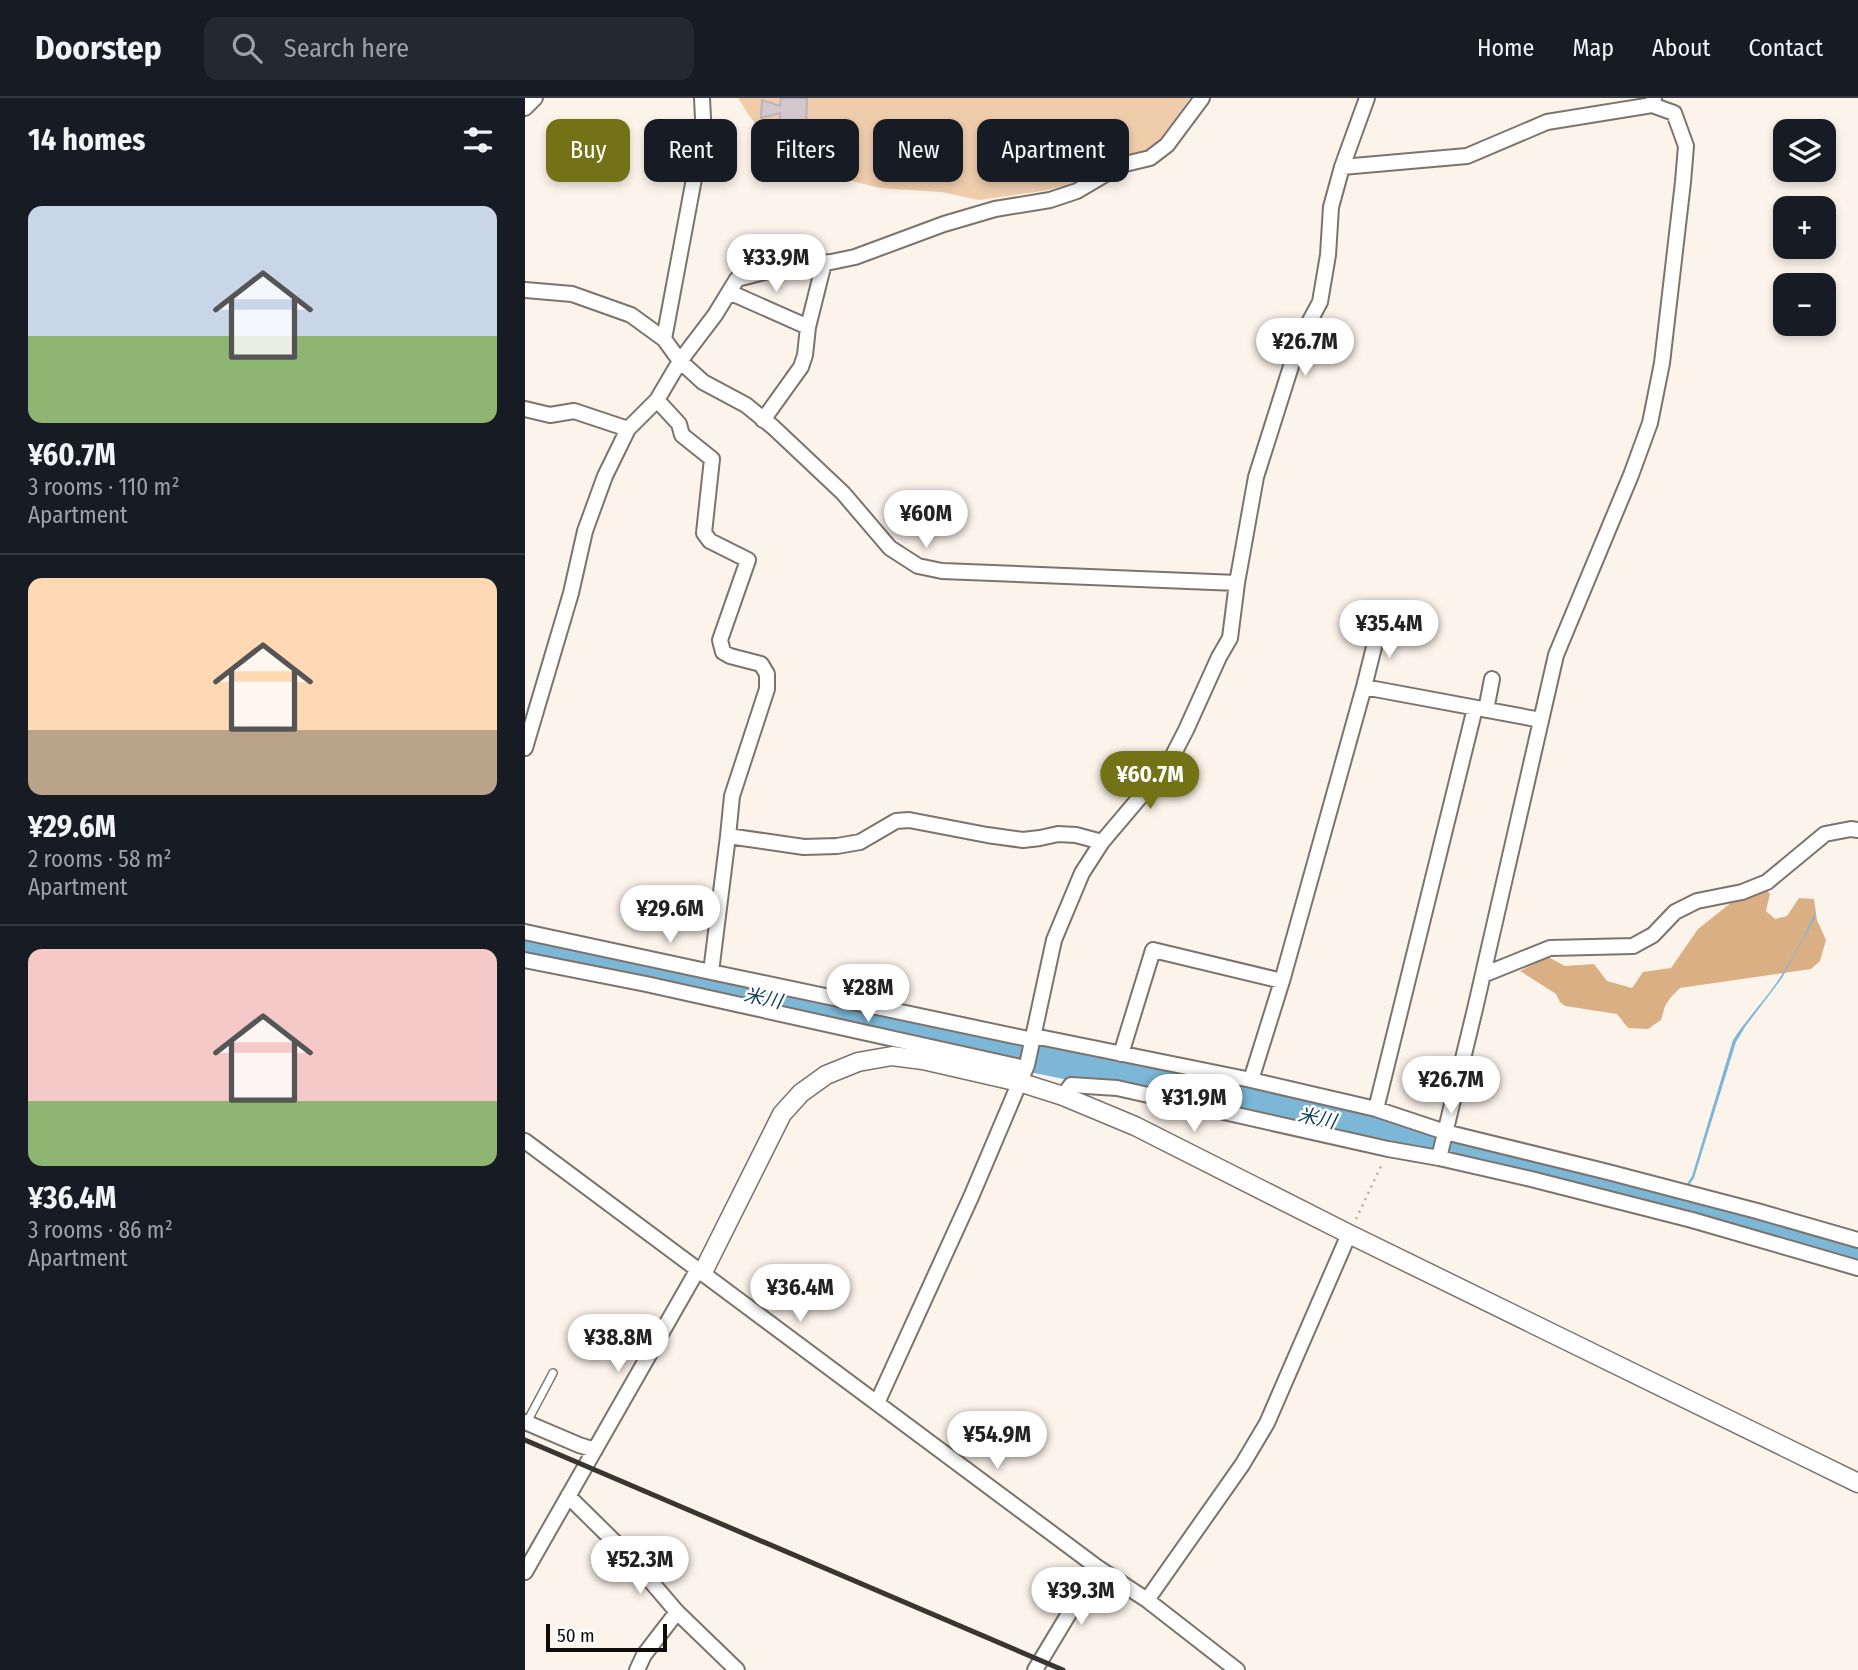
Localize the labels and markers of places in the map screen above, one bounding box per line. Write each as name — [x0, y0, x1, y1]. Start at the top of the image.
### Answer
pin: ¥33.9M — [719, 234, 833, 294]
pin: ¥26.7M — [1248, 318, 1362, 378]
pin: ¥60M — [885, 490, 967, 550]
pin: ¥35.4M — [1332, 601, 1446, 660]
pin: ¥60.7M — [1093, 752, 1207, 811]
pin: ¥29.6M — [613, 886, 727, 945]
pin: ¥28M — [827, 964, 909, 1024]
pin: ¥26.7M — [1394, 1056, 1508, 1116]
pin: ¥31.9M — [1137, 1074, 1251, 1134]
pin: ¥36.4M — [743, 1264, 857, 1324]
pin: ¥38.8M — [561, 1314, 675, 1374]
pin: ¥54.9M — [940, 1412, 1054, 1471]
pin: ¥52.3M — [583, 1536, 697, 1596]
pin: ¥39.3M — [1024, 1568, 1138, 1627]

